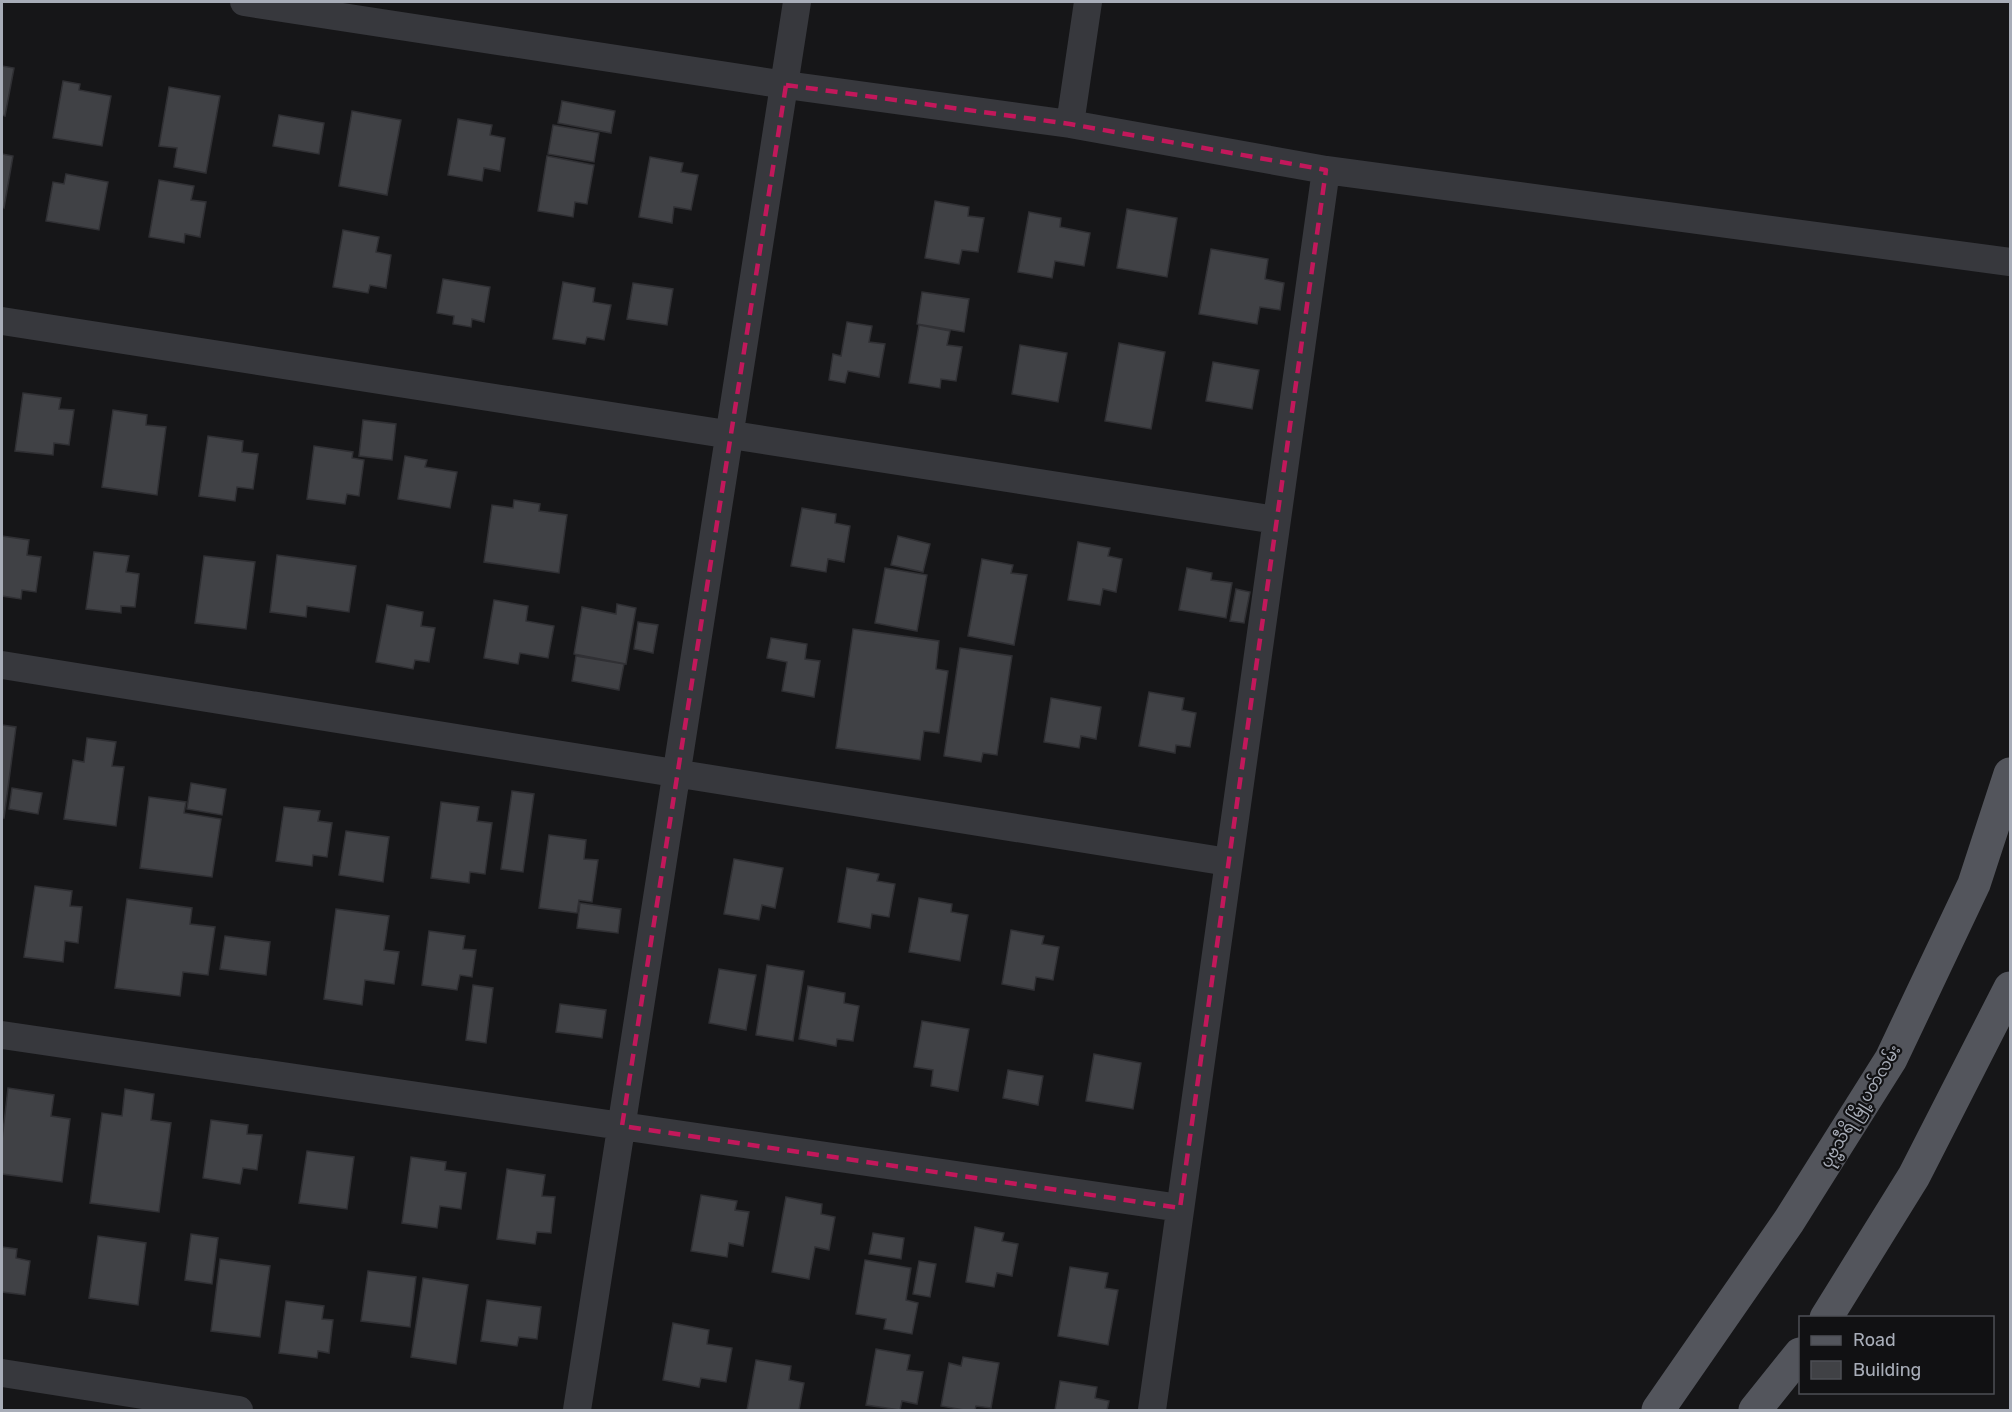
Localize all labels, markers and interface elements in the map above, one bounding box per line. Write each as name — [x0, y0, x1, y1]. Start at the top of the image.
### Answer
street label: ပုဗ္ဗသီရိ မြို့ပတ်လမ်း — [1815, 1040, 1909, 1174]
legend — [1799, 1316, 1994, 1394]
text: Road — [1853, 1329, 1896, 1351]
text: Building — [1853, 1359, 1921, 1381]

